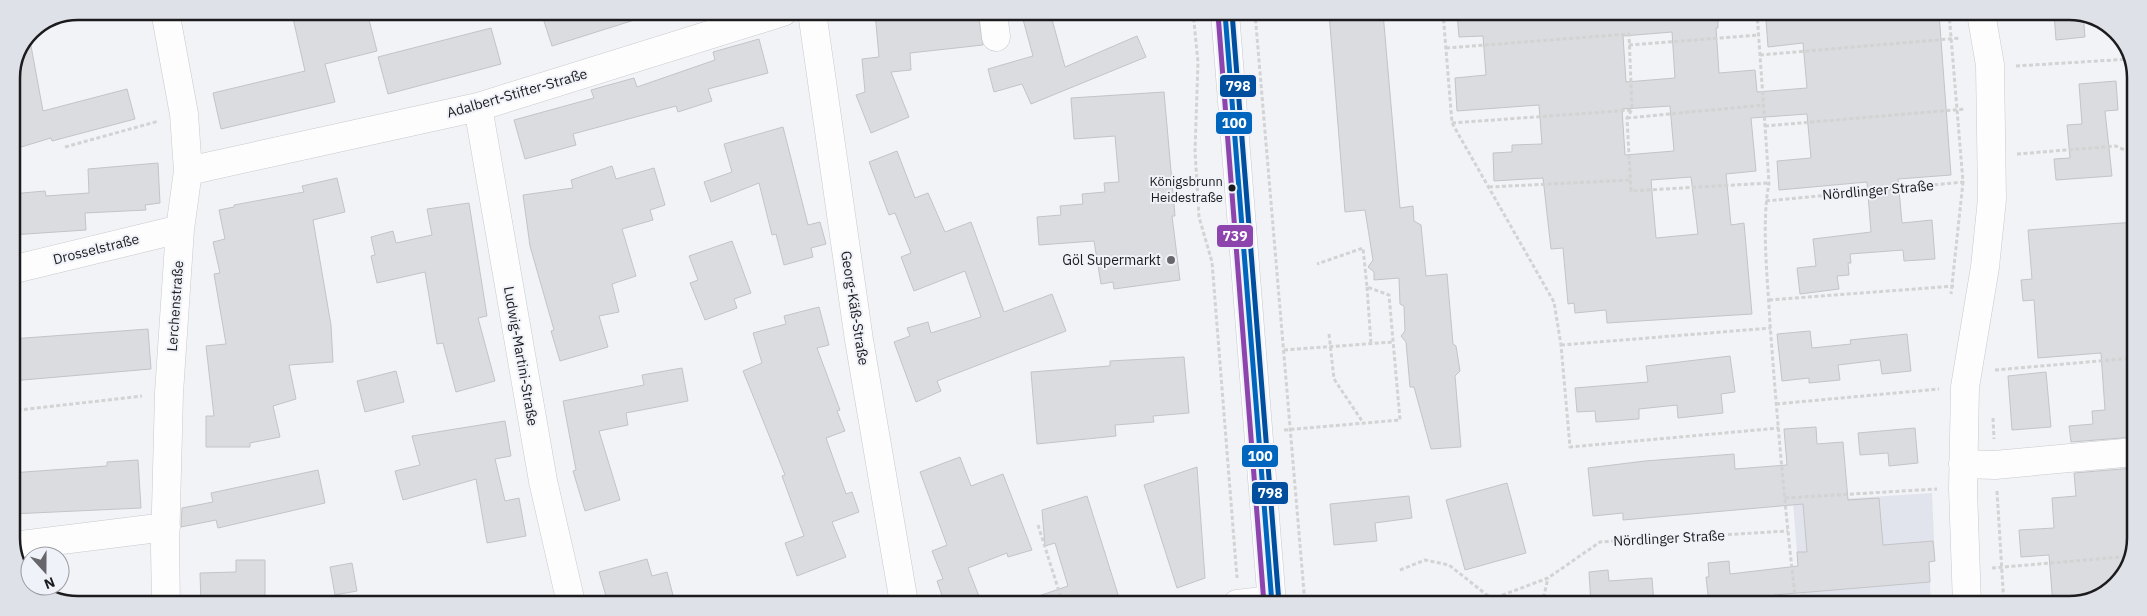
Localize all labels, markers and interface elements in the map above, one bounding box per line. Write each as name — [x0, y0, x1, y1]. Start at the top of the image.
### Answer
street label: Adalbert-Stifter-Straße — [445, 64, 590, 122]
line badge: 798 — [1219, 74, 1257, 98]
text: 798 — [1225, 77, 1251, 95]
line badge: 100 — [1215, 111, 1253, 135]
text: 100 — [1221, 114, 1247, 132]
place label: Königsbrunn Heidestraße — [1150, 173, 1223, 206]
street label: Nördlinger Straße — [1821, 176, 1935, 204]
marker: Königsbrunn Heidestraße — [1227, 183, 1237, 193]
line badge: 739 — [1216, 224, 1254, 248]
text: 739 — [1222, 227, 1248, 245]
street label: Drosselstraße — [51, 230, 141, 268]
street label: Georg-Käß-Straße — [837, 250, 873, 367]
place label: Göl Supermarkt — [1062, 251, 1161, 269]
marker: Göl Supermarkt — [1165, 254, 1177, 266]
street label: Lerchenstraße — [163, 260, 187, 352]
street label: Ludwig-Martini-Straße — [500, 285, 542, 428]
line badge: 100 — [1241, 444, 1279, 468]
text: 100 — [1247, 447, 1273, 465]
line badge: 798 — [1251, 481, 1289, 505]
text: 798 — [1257, 484, 1283, 502]
street label: Nördlinger Straße — [1613, 526, 1726, 550]
north arrow — [20, 546, 70, 596]
text: N — [42, 573, 58, 593]

